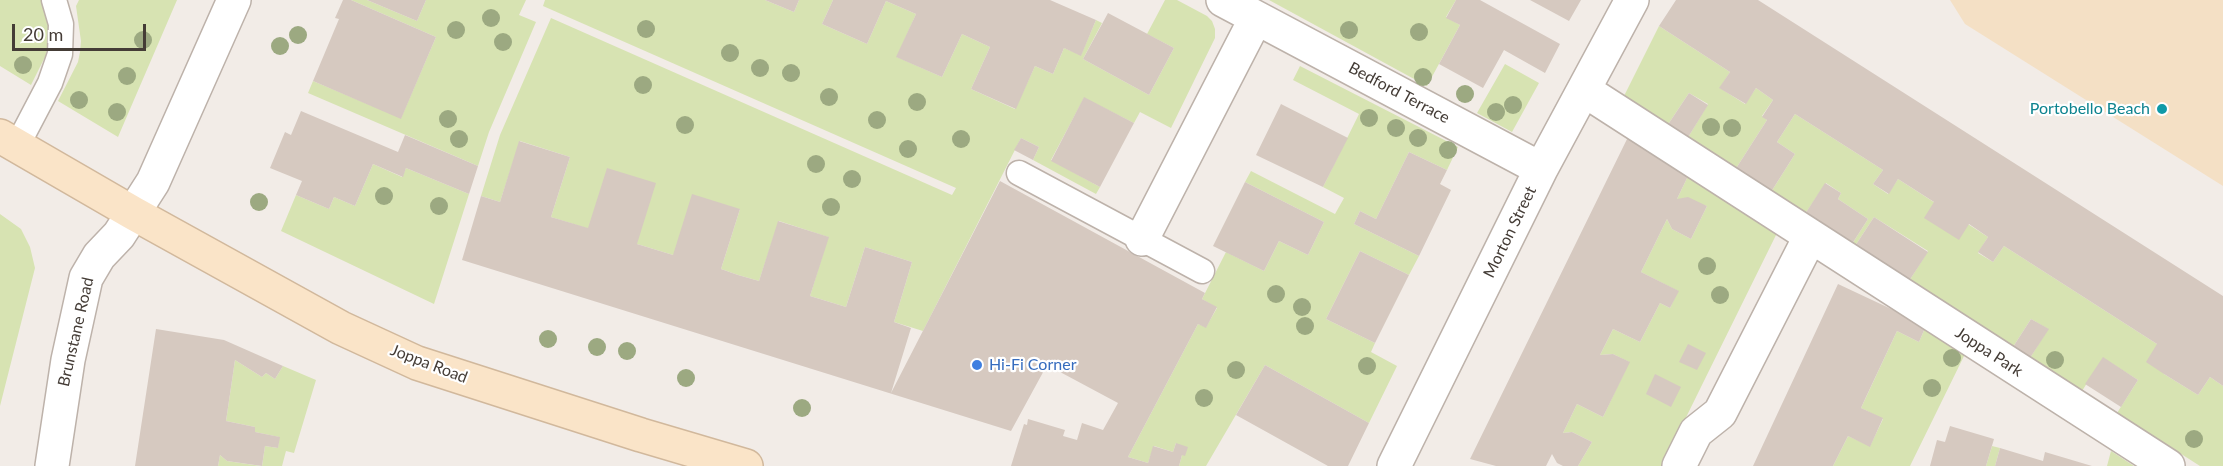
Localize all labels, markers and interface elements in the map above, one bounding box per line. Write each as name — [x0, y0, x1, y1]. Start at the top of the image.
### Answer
scale bar — [15, 12, 148, 50]
text: 20 m — [23, 23, 63, 45]
street label: Bedford Terrace — [1345, 58, 1453, 128]
place label: Portobello Beach — [2030, 99, 2150, 119]
marker: Portobello Beach — [2155, 102, 2169, 116]
street label: Morton Street — [1480, 183, 1540, 281]
street label: Brunstane Road — [54, 276, 98, 388]
street label: Joppa Park — [1952, 323, 2026, 381]
street label: Joppa Road — [388, 341, 470, 387]
place label: Hi-Fi Corner — [989, 355, 1076, 375]
marker: Hi-Fi Corner — [970, 358, 984, 372]

